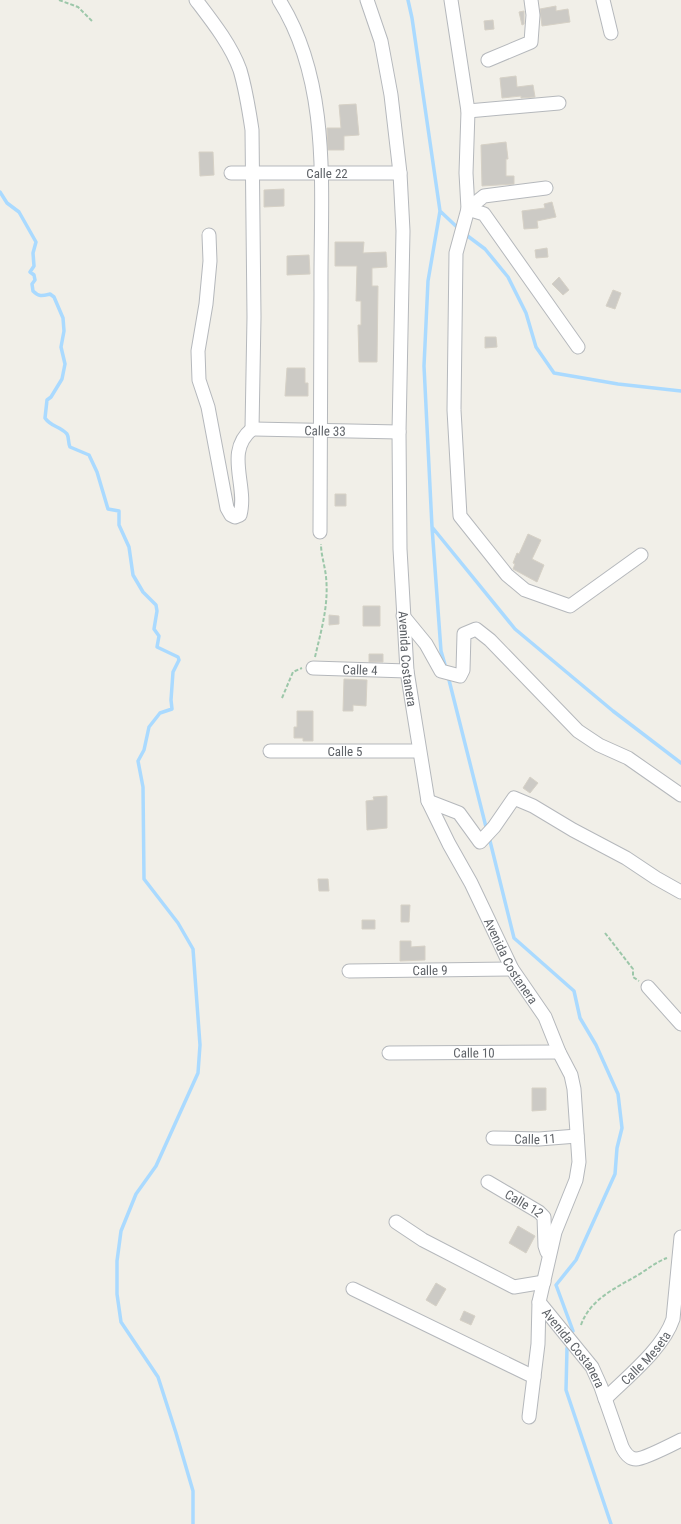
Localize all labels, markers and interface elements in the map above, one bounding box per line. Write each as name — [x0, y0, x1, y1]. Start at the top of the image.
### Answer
street label: Calle 22 — [306, 166, 348, 181]
street label: Calle 33 — [304, 423, 346, 438]
street label: Avenida Costanera — [396, 611, 420, 708]
street label: Calle 4 — [342, 661, 378, 678]
street label: Calle 5 — [327, 744, 363, 759]
street label: Avenida Costanera — [481, 916, 541, 1006]
street label: Calle 9 — [412, 962, 448, 978]
street label: Calle 10 — [453, 1045, 495, 1060]
street label: Calle 11 — [514, 1130, 556, 1147]
street label: Calle 12 — [503, 1186, 547, 1220]
street label: Avenida Costanera — [539, 1305, 608, 1390]
street label: Calle Meseta — [618, 1328, 673, 1388]

